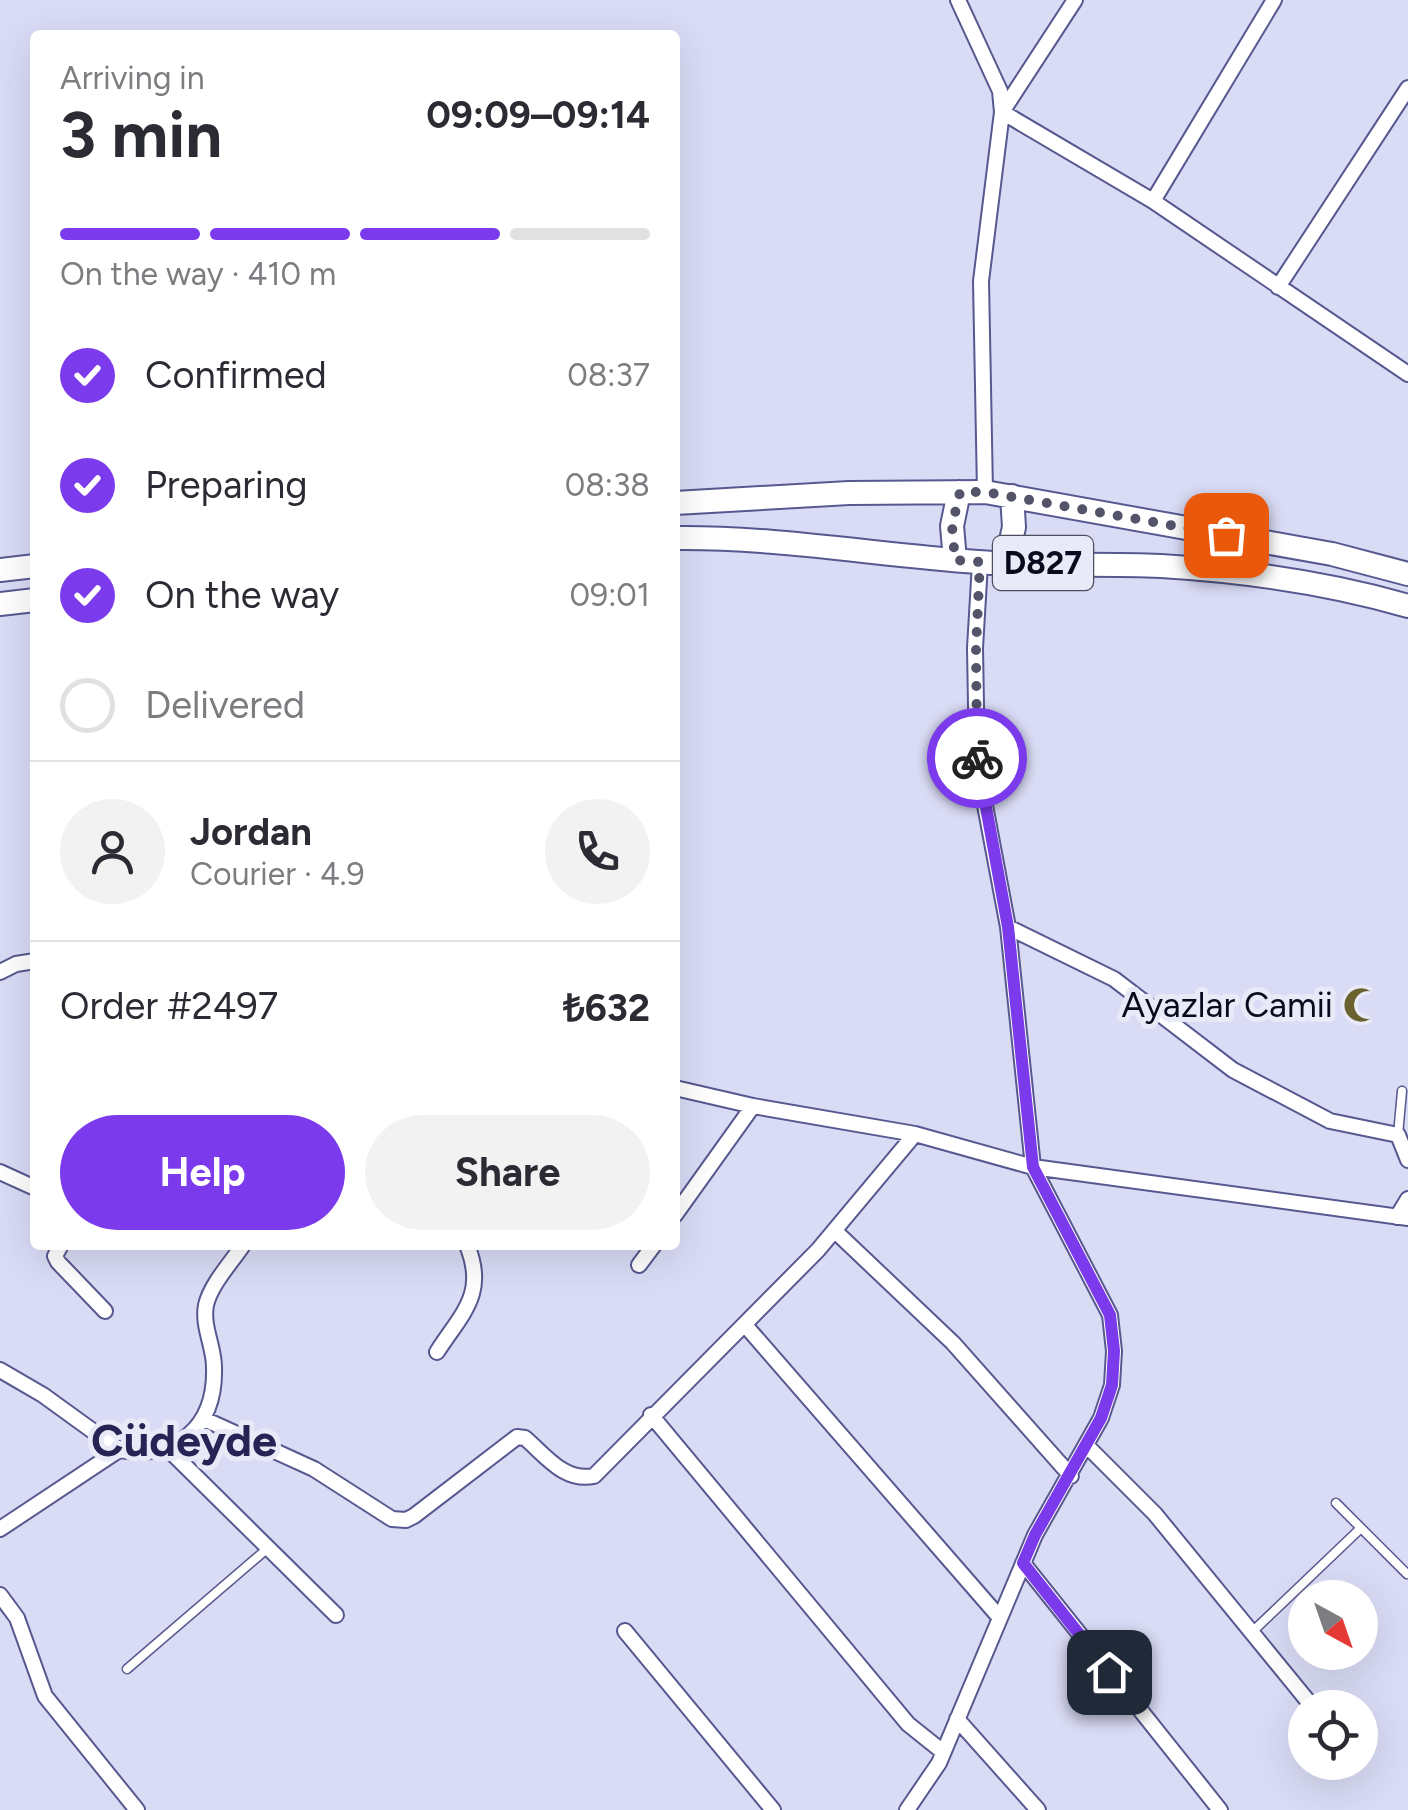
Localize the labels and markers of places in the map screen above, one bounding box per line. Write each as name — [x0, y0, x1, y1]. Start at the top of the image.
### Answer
pin — [1184, 493, 1269, 578]
place label: Ayazlar Camii — [1122, 984, 1333, 1026]
mosque icon: Ayazlar Camii — [1342, 986, 1380, 1024]
pin — [1067, 1630, 1152, 1715]

